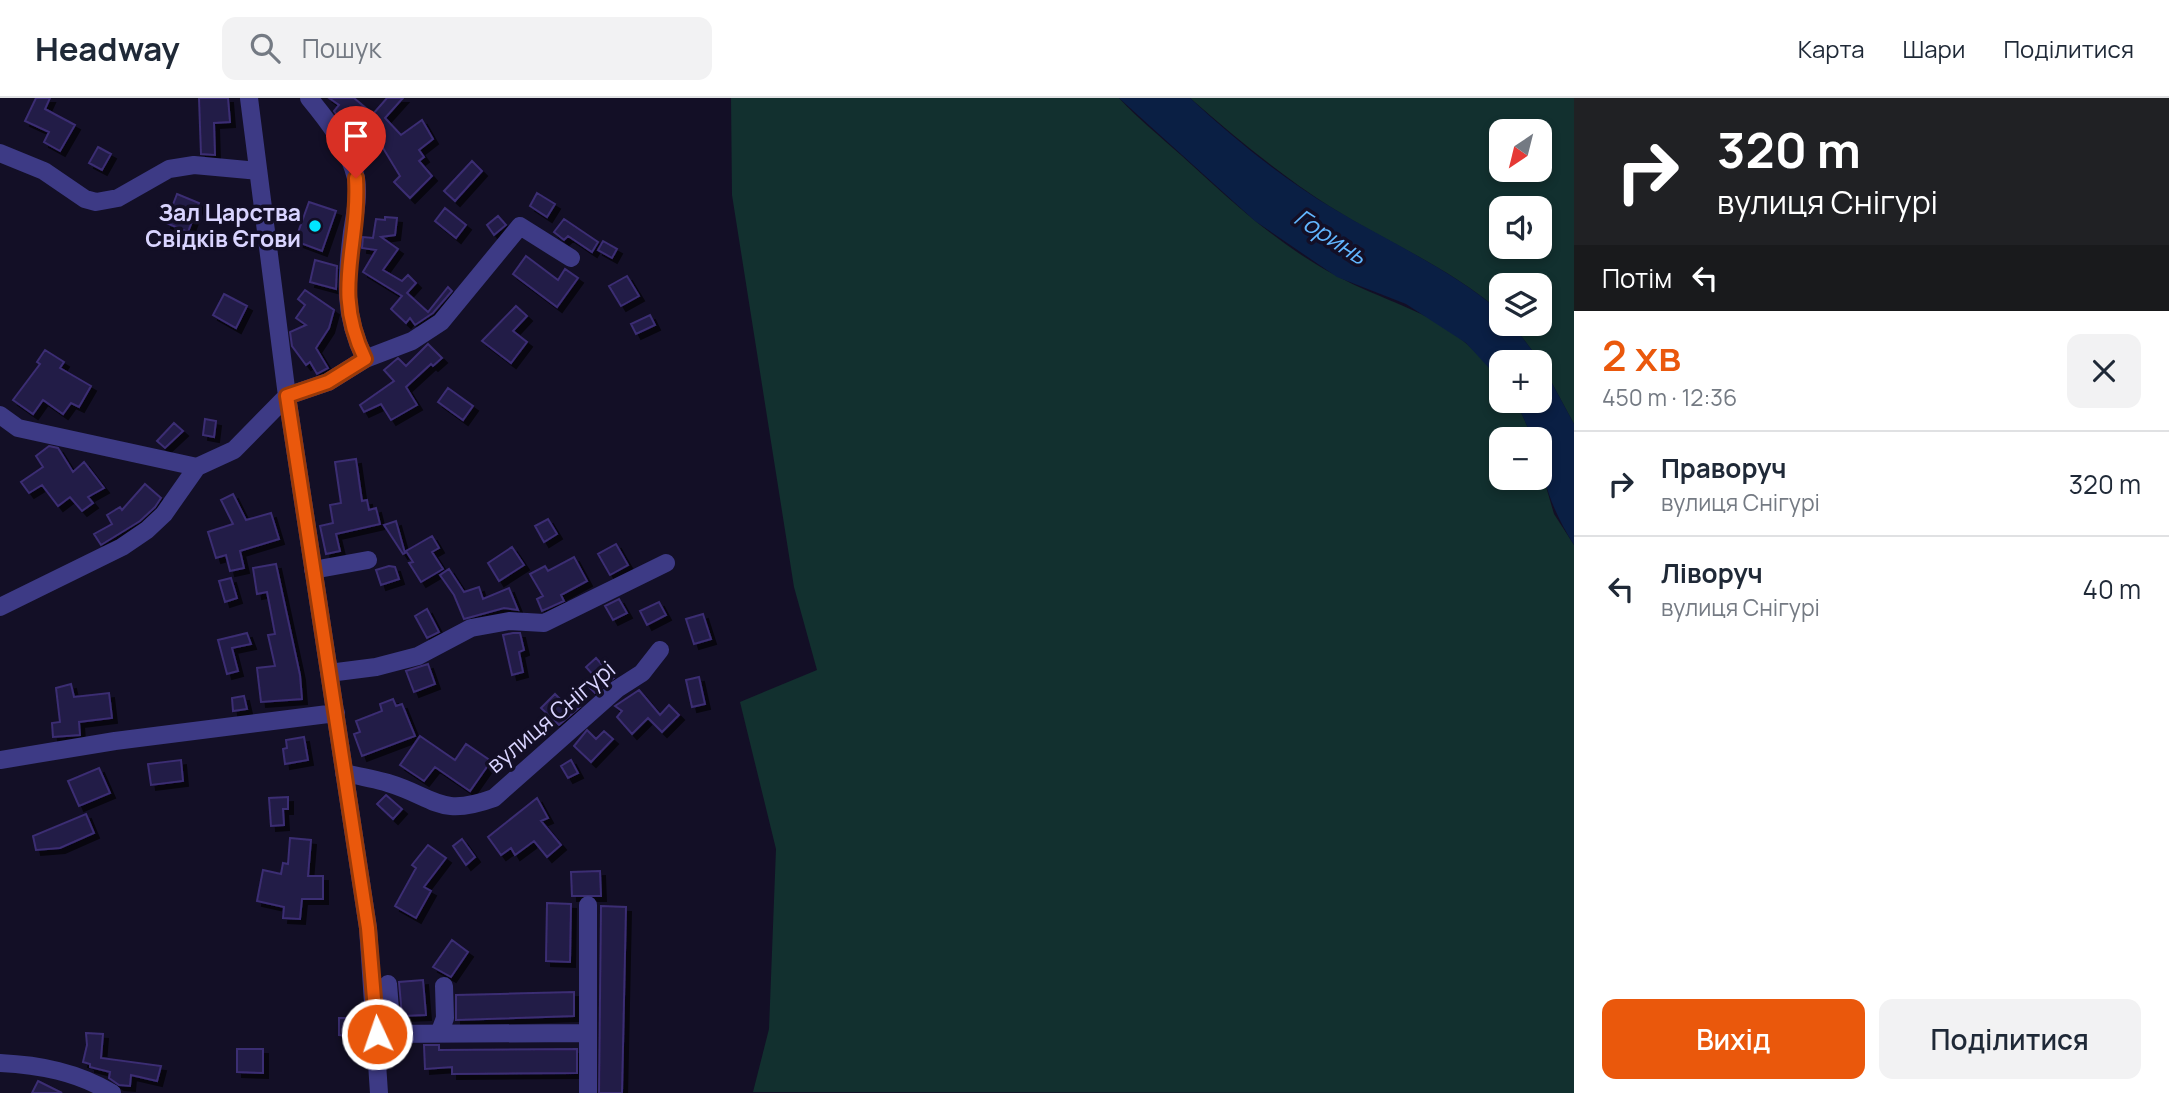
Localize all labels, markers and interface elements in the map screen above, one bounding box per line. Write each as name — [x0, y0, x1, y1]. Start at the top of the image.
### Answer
search box — [222, 17, 712, 80]
text: Headway — [35, 26, 180, 71]
icon: search — [246, 29, 284, 67]
text: Пошук — [302, 30, 381, 66]
text: Карта — [1798, 32, 1865, 65]
text: Шари — [1903, 32, 1965, 65]
text: Поділитися — [2003, 32, 2134, 65]
pin — [326, 106, 386, 178]
text: 320 m — [1717, 116, 1861, 183]
icon: arrive — [337, 117, 375, 155]
north arrow — [1489, 119, 1552, 182]
map controls — [1489, 119, 1552, 490]
icon: right — [1602, 126, 1693, 217]
text: вулиця Снігурі — [1717, 180, 1938, 224]
place label: Зал Царства Свідків Єгови — [145, 196, 301, 254]
button: sound — [1489, 196, 1552, 259]
water label: Горинь — [1288, 200, 1374, 272]
marker: Зал Царства Свідків Єгови — [307, 218, 323, 234]
icon: left — [1686, 259, 1724, 297]
text: Потім — [1602, 260, 1672, 296]
button: layers — [1489, 273, 1552, 336]
text: 2 хв — [1602, 326, 1681, 384]
button: close — [2067, 334, 2141, 408]
button: + — [1489, 350, 1552, 413]
text: 450 m · 12:36 — [1602, 381, 1737, 413]
button: − — [1489, 427, 1552, 490]
text: Праворуч — [1661, 450, 1786, 486]
icon: right — [1602, 465, 1640, 503]
text: 320 m — [2069, 466, 2141, 502]
text: вулиця Снігурі — [1661, 486, 1820, 518]
text: Ліворуч — [1661, 555, 1763, 591]
icon: left — [1602, 570, 1640, 608]
text: 40 m — [2083, 571, 2141, 607]
text: вулиця Снігурі — [1661, 591, 1820, 623]
street label: вулиця Снігурі — [479, 653, 622, 780]
position arrow — [340, 997, 414, 1071]
button: Вихід — [1602, 999, 1865, 1079]
button: Поділитися — [1879, 999, 2141, 1079]

